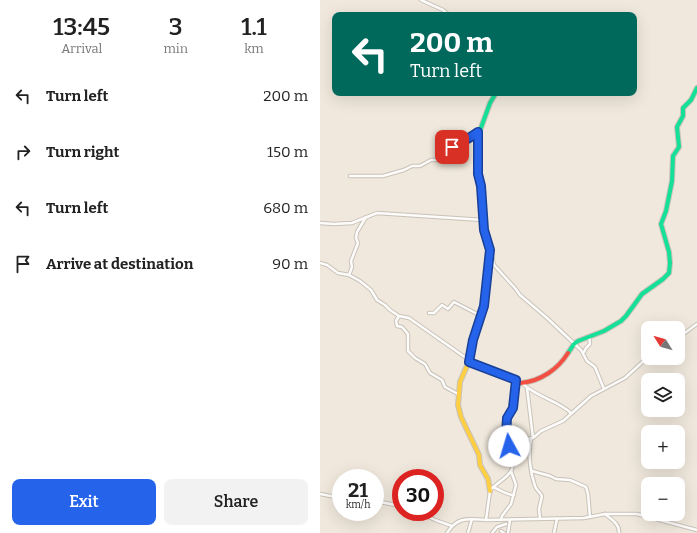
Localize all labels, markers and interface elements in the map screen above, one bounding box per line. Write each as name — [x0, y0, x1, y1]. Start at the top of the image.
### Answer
text: 13:45 — [53, 13, 110, 41]
text: 3 — [169, 13, 183, 41]
text: 1.1 — [241, 13, 267, 41]
text: 200 m — [410, 26, 493, 59]
icon: left — [344, 28, 396, 80]
text: Arrival — [61, 41, 102, 56]
text: min — [163, 41, 188, 56]
text: km — [244, 41, 264, 56]
text: Turn left — [410, 60, 482, 82]
icon: left — [12, 85, 34, 107]
text: Turn left — [46, 87, 108, 105]
text: 200 m — [263, 87, 308, 105]
pin — [435, 130, 469, 164]
icon: arrive — [441, 136, 463, 158]
icon: right — [12, 141, 34, 163]
text: Turn right — [46, 143, 119, 161]
text: 150 m — [267, 143, 308, 161]
icon: left — [12, 197, 34, 219]
text: Turn left — [46, 199, 108, 217]
text: 680 m — [263, 199, 308, 217]
icon: arrive — [12, 253, 34, 275]
text: Arrive at destination — [46, 255, 193, 273]
text: 90 m — [272, 255, 308, 273]
north arrow — [641, 321, 685, 365]
map controls — [641, 321, 685, 521]
button: layers — [641, 373, 685, 417]
position arrow — [488, 425, 530, 467]
button: + — [641, 425, 685, 469]
speed limit sign: 30 — [392, 469, 444, 521]
button: − — [641, 477, 685, 521]
text: 21 — [348, 478, 368, 502]
button: Exit — [12, 479, 156, 525]
button: Share — [164, 479, 308, 525]
text: km/h — [346, 499, 370, 511]

